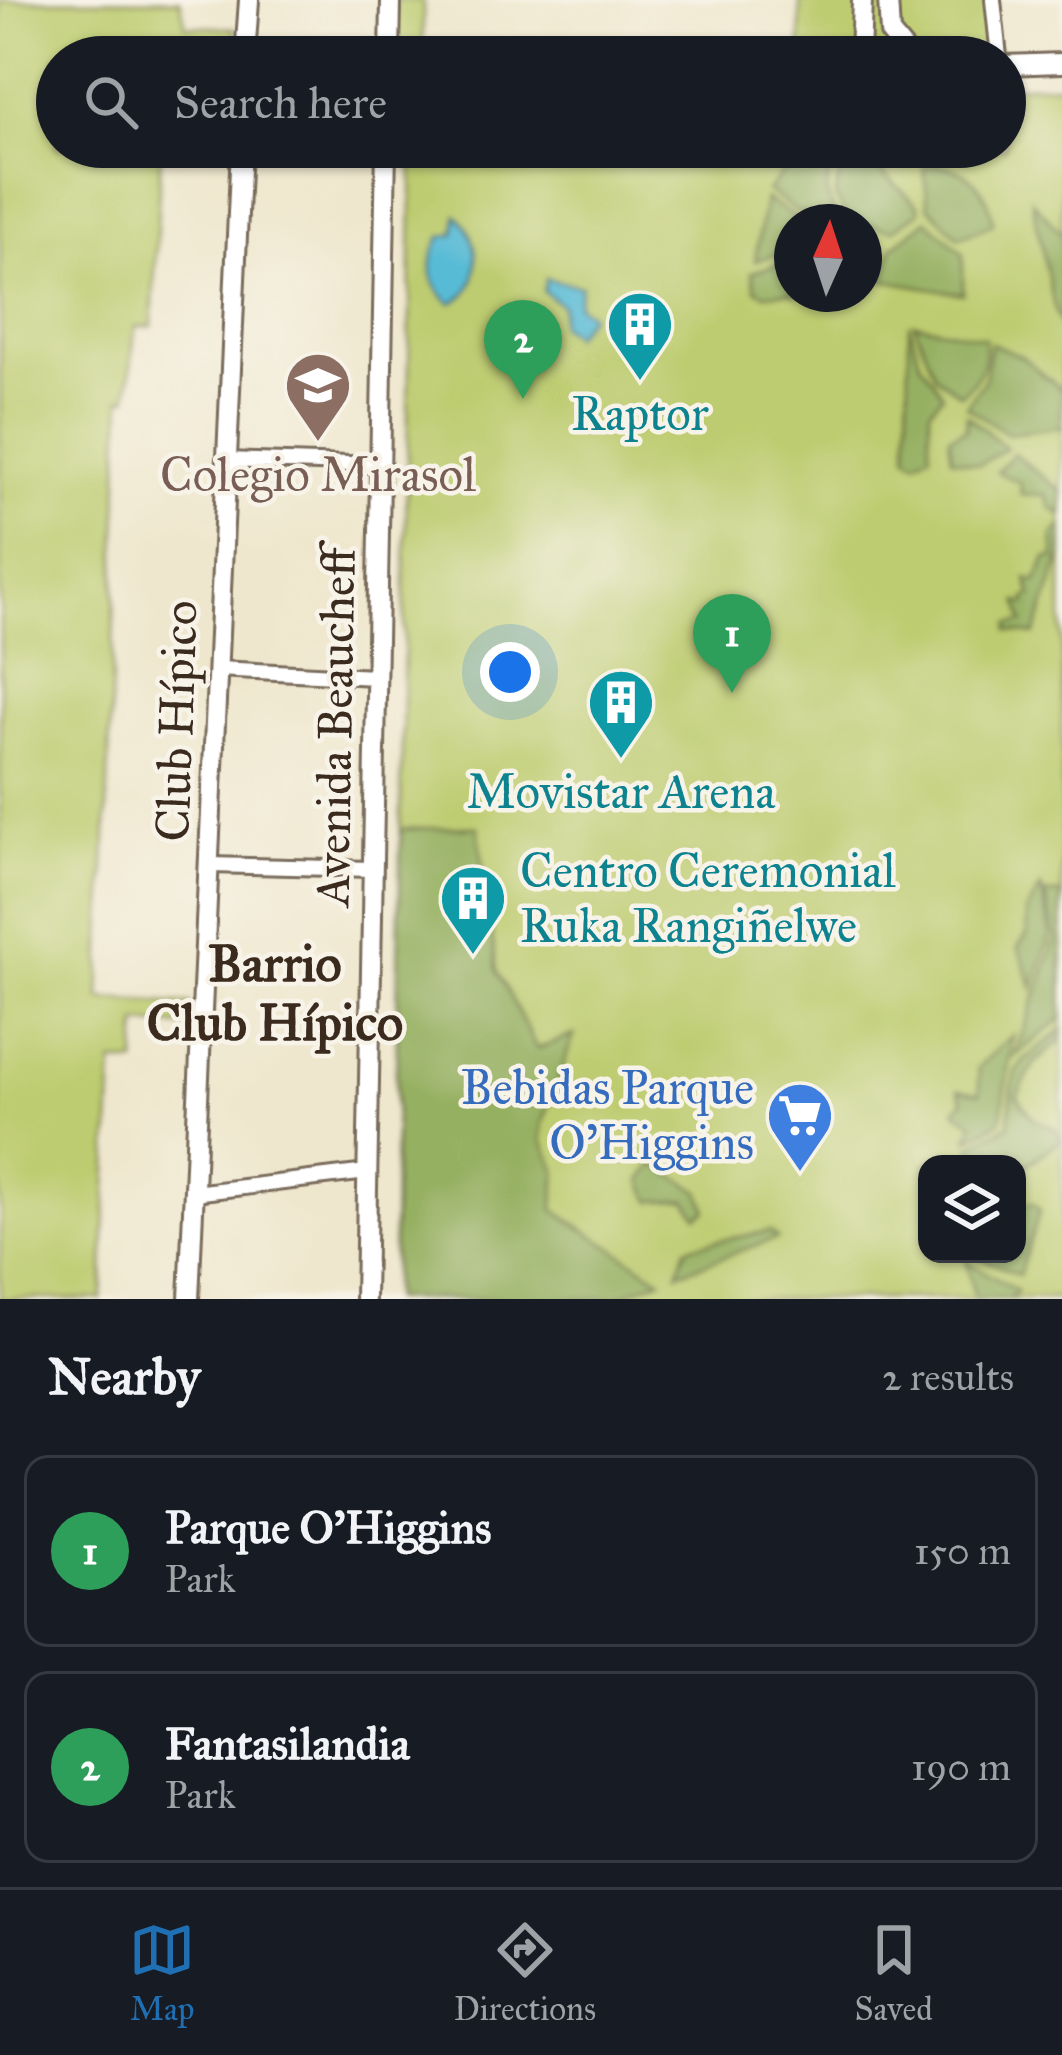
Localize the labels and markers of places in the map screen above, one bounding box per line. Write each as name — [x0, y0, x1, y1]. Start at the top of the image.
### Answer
building icon: Raptor — [605, 289, 675, 383]
pin: 2 — [484, 300, 562, 399]
school or university icon: Colegio Mirasol — [283, 350, 353, 444]
place label: Raptor — [571, 384, 709, 443]
place label: Colegio Mirasol — [160, 445, 476, 504]
pin: 1 — [693, 594, 771, 693]
building icon: Movistar Arena — [586, 667, 656, 761]
place label: Movistar Arena — [467, 762, 776, 821]
place label: Centro Ceremonial Ruka Rangiñelwe — [520, 841, 896, 955]
building icon: Centro Ceremonial Ruka Rangiñelwe — [438, 863, 508, 957]
place label: Bebidas Parque O'Higgins — [461, 1058, 754, 1172]
supermarket icon: Bebidas Parque O'Higgins — [765, 1080, 835, 1174]

